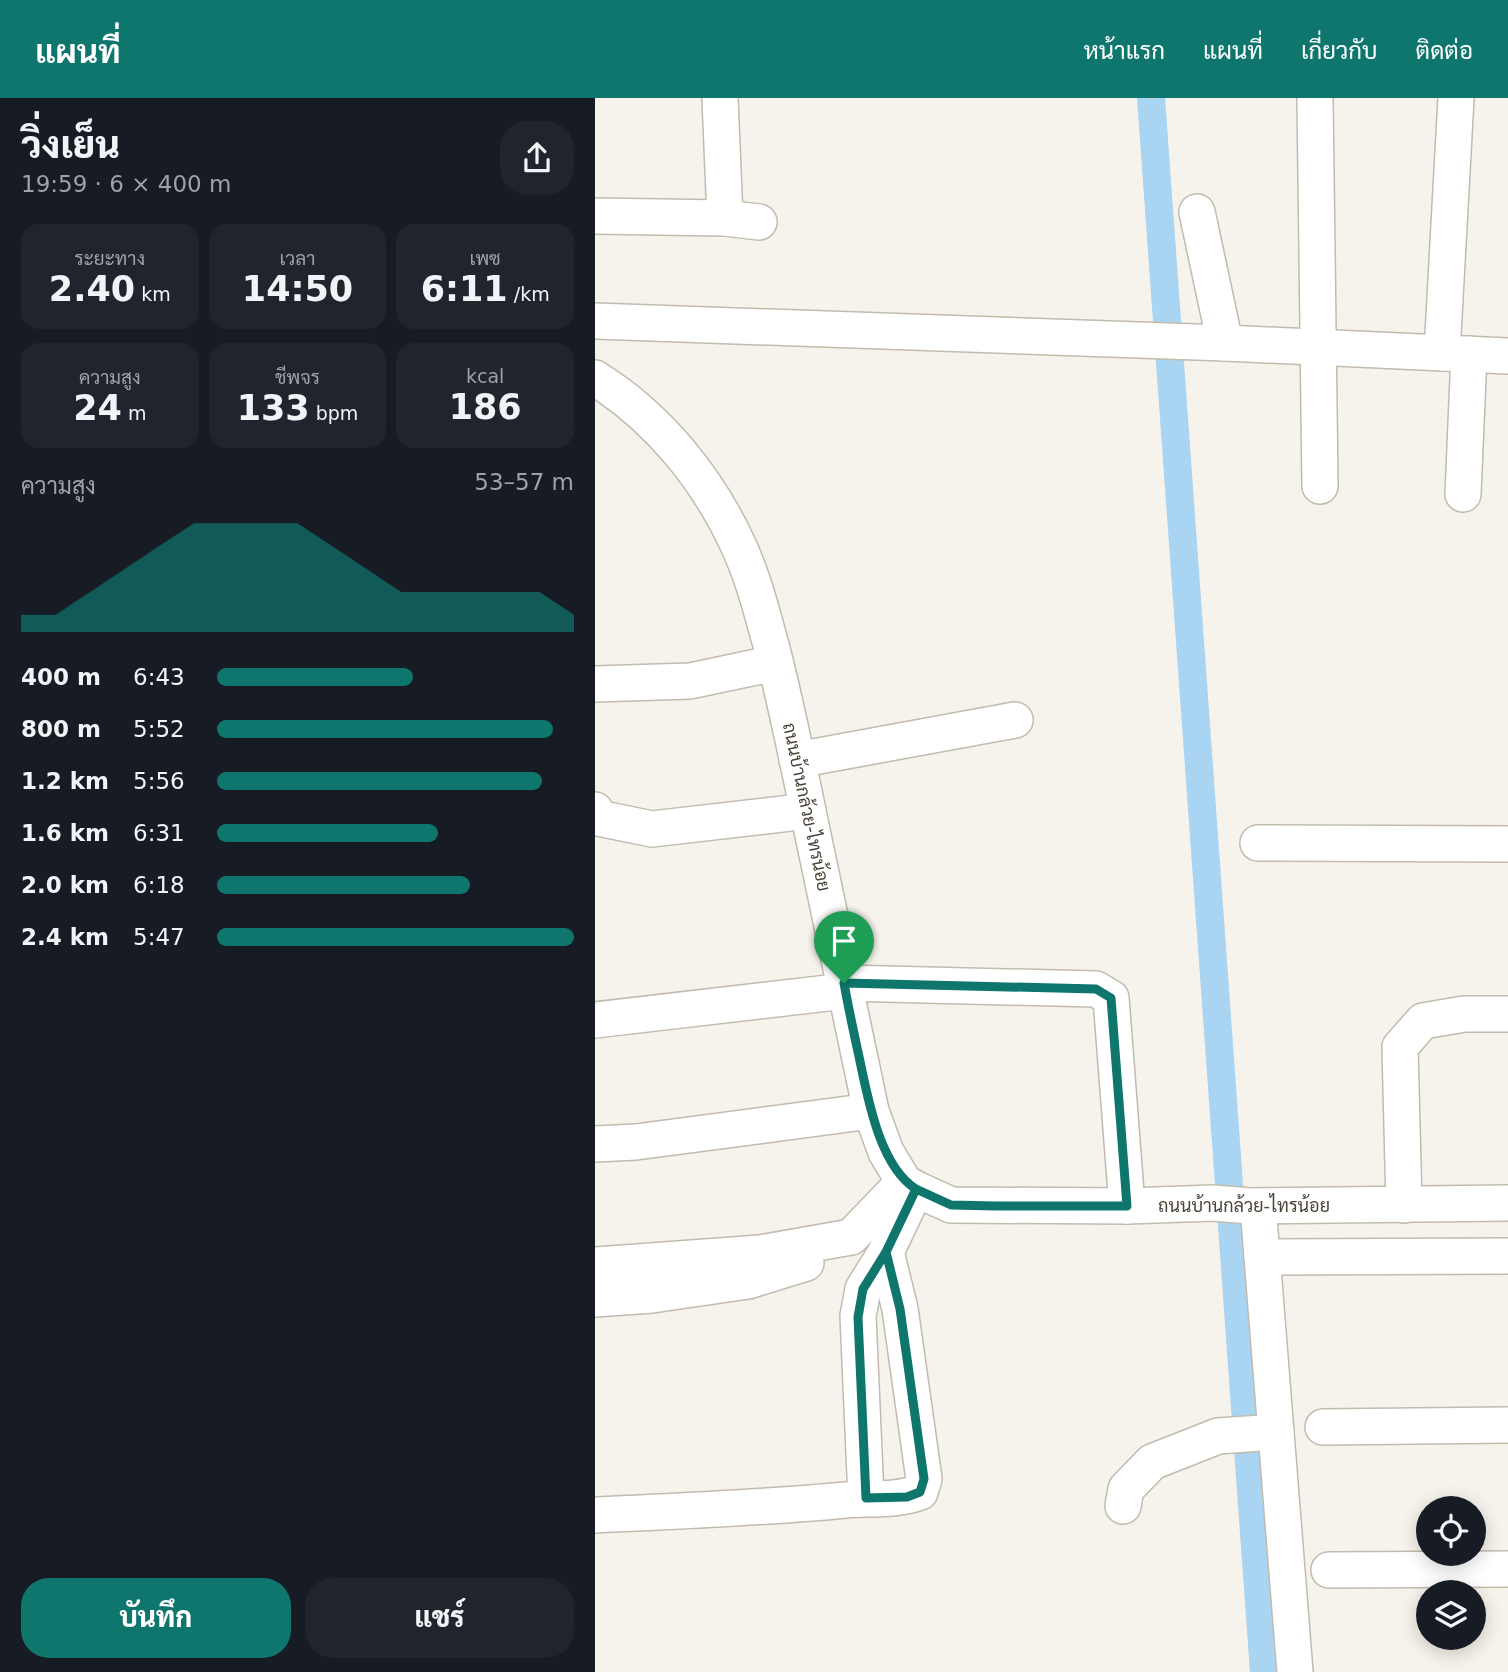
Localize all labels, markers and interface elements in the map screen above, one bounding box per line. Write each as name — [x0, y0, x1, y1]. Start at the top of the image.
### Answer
text: แผนที่ — [35, 32, 121, 71]
text: หน้าแรก — [1084, 37, 1165, 65]
text: แผนที่ — [1203, 37, 1263, 65]
text: เกี่ยวกับ — [1301, 37, 1378, 65]
text: ติดต่อ — [1416, 37, 1473, 65]
button: share — [500, 121, 574, 195]
text: วิ่งเย็น — [21, 123, 120, 167]
text: 19:59 · 6 × 400 m — [21, 171, 231, 197]
text: ระยะทาง — [74, 247, 145, 269]
text: เวลา — [280, 247, 315, 269]
text: เพซ — [470, 247, 501, 269]
text: 2.40 — [49, 269, 135, 309]
text: 14:50 — [242, 269, 353, 309]
text: 6:11 — [421, 269, 508, 309]
text: km — [135, 283, 171, 305]
text: /km — [508, 283, 550, 305]
text: kcal — [466, 365, 504, 387]
text: ความสูง — [79, 366, 141, 388]
text: ชีพจร — [275, 366, 320, 388]
text: 186 — [449, 387, 522, 427]
text: 24 — [73, 388, 122, 428]
text: 133 — [237, 388, 310, 428]
text: m — [122, 402, 146, 424]
text: bpm — [310, 402, 358, 424]
text: 53–57 m — [474, 469, 574, 495]
text: ความสูง — [21, 473, 96, 499]
text: 400 m — [21, 664, 101, 690]
text: 6:43 — [133, 664, 185, 690]
text: 800 m — [21, 716, 101, 742]
text: 5:52 — [133, 716, 185, 742]
street label: ถนนบ้านกล้วย-ไทรน้อย — [779, 720, 837, 893]
text: 1.2 km — [21, 768, 109, 794]
text: 5:56 — [133, 768, 185, 794]
text: 1.6 km — [21, 820, 109, 846]
text: 6:31 — [133, 820, 185, 846]
text: 2.0 km — [21, 872, 109, 898]
text: 6:18 — [133, 872, 185, 898]
pin — [814, 911, 874, 983]
icon: arrive — [825, 922, 863, 960]
text: 2.4 km — [21, 924, 109, 950]
text: 5:47 — [133, 924, 185, 950]
street label: ถนนบ้านกล้วย-ไทรน้อย — [1158, 1193, 1330, 1216]
map controls — [1416, 1496, 1486, 1650]
button: locate — [1416, 1496, 1486, 1566]
button: บันทึก — [21, 1578, 291, 1658]
button: แชร์ — [305, 1578, 574, 1658]
button: layers — [1416, 1580, 1486, 1650]

